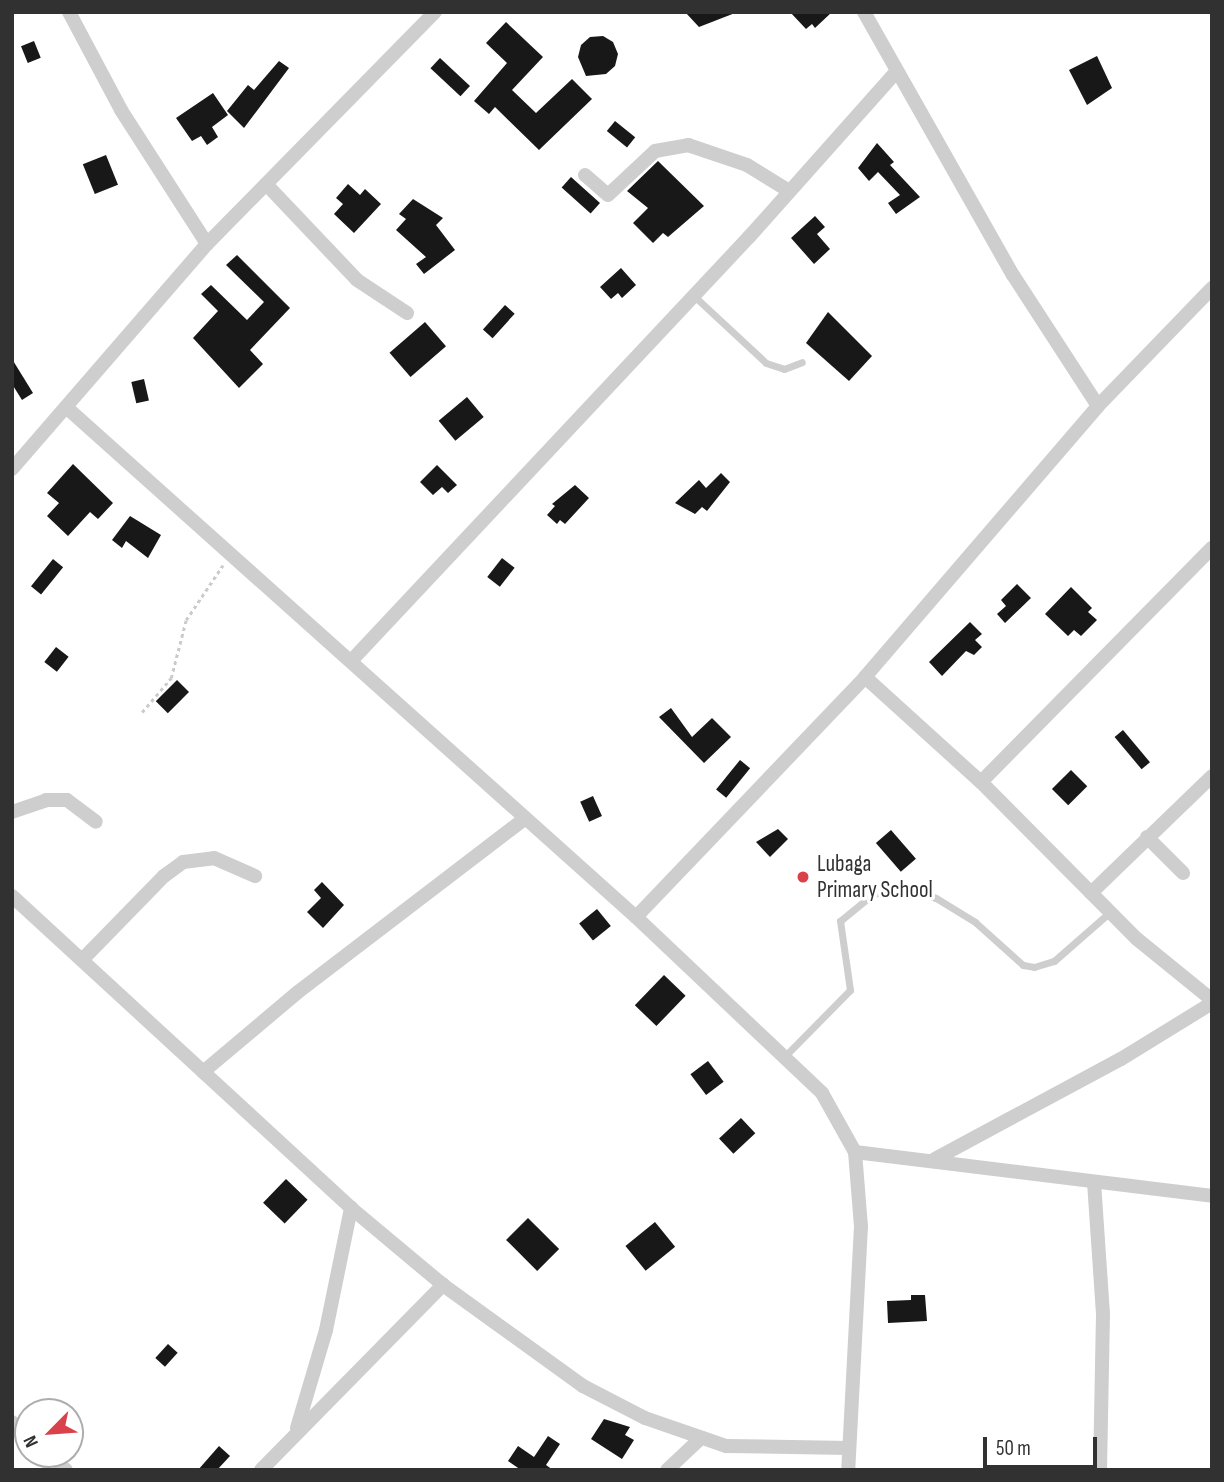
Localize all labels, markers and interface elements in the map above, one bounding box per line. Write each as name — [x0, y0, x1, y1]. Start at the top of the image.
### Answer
place label: Lubaga Primary School — [817, 850, 933, 904]
marker: Lubaga Primary School — [795, 869, 811, 885]
north arrow — [14, 1398, 84, 1468]
scale bar — [986, 1422, 1100, 1466]
text: N — [19, 1432, 44, 1451]
text: 50 m — [996, 1436, 1031, 1461]

